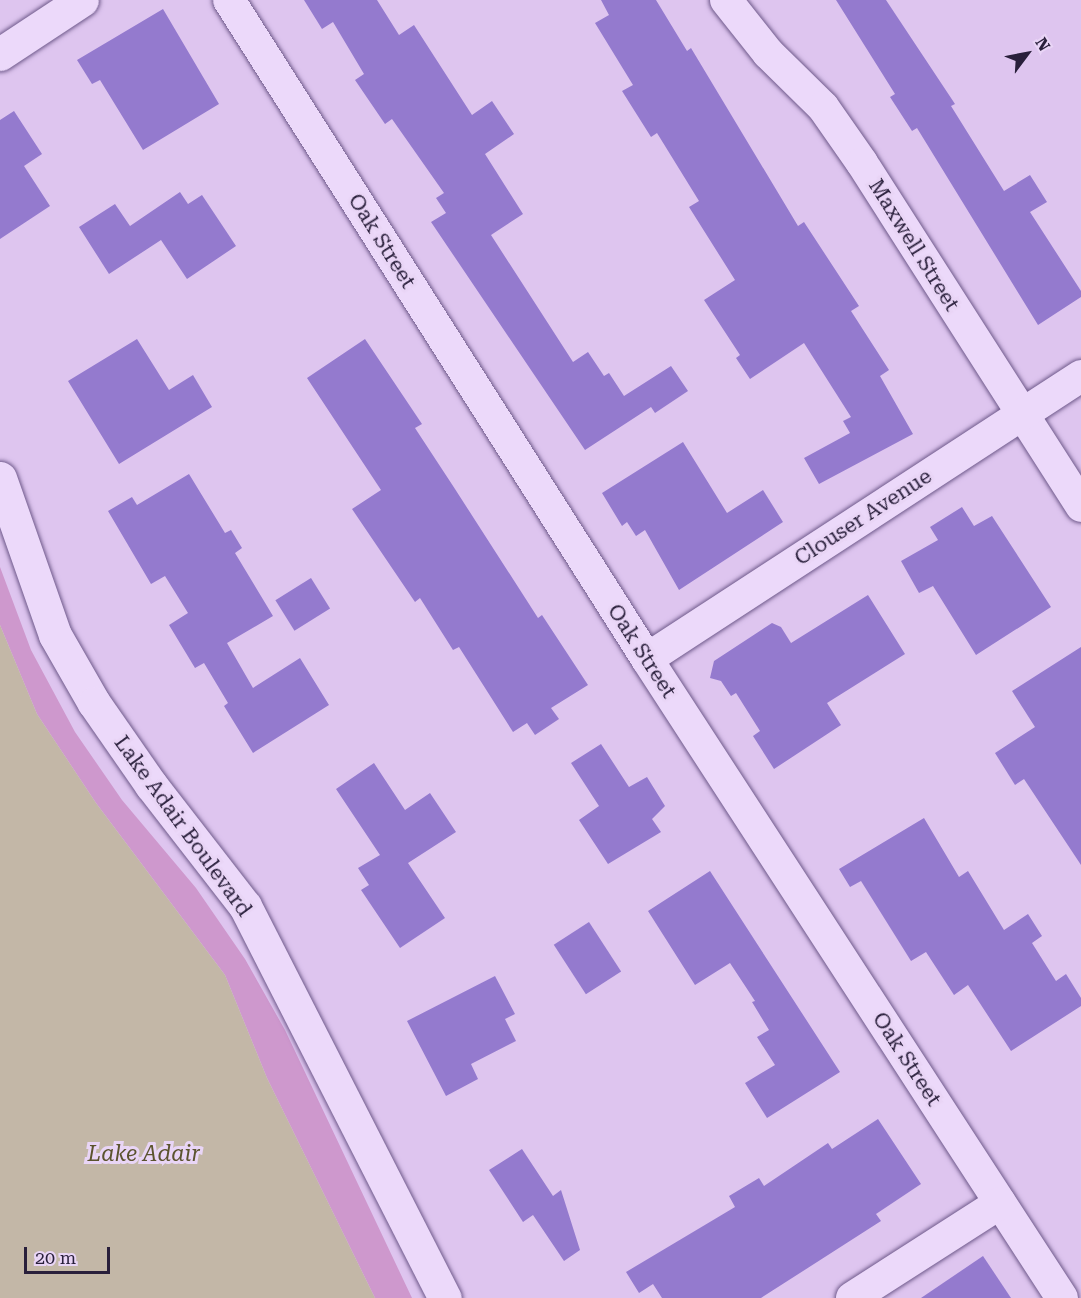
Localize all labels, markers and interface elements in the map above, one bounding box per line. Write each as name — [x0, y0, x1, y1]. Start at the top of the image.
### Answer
north arrow — [997, 24, 1057, 84]
text: N — [1031, 34, 1054, 54]
street label: Maxwell Street — [863, 174, 965, 316]
street label: Oak Street — [343, 189, 421, 293]
street label: Clouser Avenue — [790, 463, 936, 571]
street label: Oak Street — [602, 599, 682, 703]
street label: Lake Adair Boulevard — [109, 731, 257, 921]
street label: Oak Street — [867, 1007, 947, 1111]
water label: Lake Adair — [87, 1141, 201, 1167]
scale bar — [27, 1235, 112, 1273]
text: 20 m — [35, 1247, 76, 1268]

